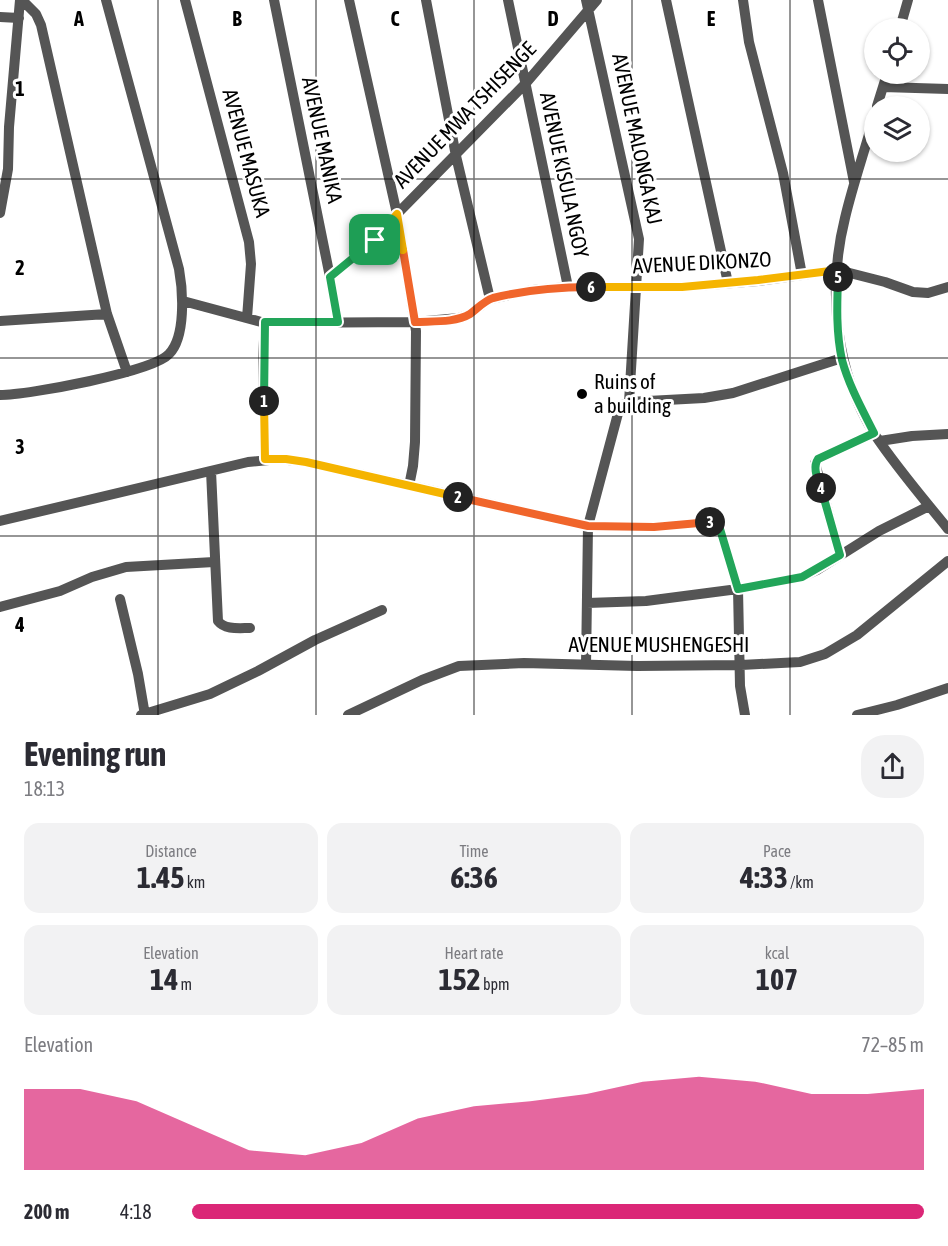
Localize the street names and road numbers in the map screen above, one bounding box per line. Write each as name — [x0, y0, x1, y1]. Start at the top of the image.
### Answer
street label: AVENUE MWA TSHISENGE — [388, 36, 540, 192]
street label: AVENUE MALONGA KAJ — [608, 51, 668, 226]
street label: AVENUE MANIKA — [298, 74, 348, 206]
street label: AVENUE MASUKA — [218, 86, 276, 220]
street label: AVENUE KISULA NGOY — [536, 90, 594, 260]
street label: AVENUE DIKONZO — [632, 246, 772, 278]
street label: AVENUE MUSHENGESHI — [569, 632, 749, 656]

